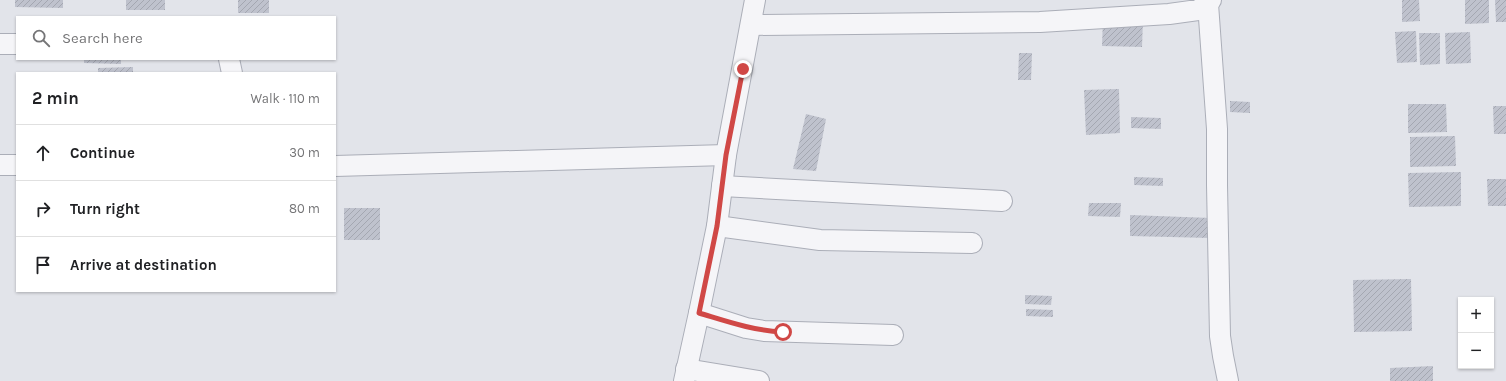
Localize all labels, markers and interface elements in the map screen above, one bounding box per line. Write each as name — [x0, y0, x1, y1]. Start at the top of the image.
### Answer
search box — [16, 16, 336, 60]
icon: search — [30, 27, 52, 49]
text: Search here — [62, 29, 143, 47]
route end — [734, 60, 752, 78]
text: 2 min — [32, 88, 79, 108]
text: Walk · 110 m — [251, 91, 320, 106]
icon: ahead — [32, 142, 54, 164]
text: Continue — [70, 144, 135, 162]
text: 30 m — [289, 145, 320, 160]
icon: right — [32, 198, 54, 220]
text: Turn right — [70, 200, 140, 218]
text: 80 m — [289, 201, 320, 216]
icon: arrive — [32, 254, 54, 276]
text: Arrive at destination — [70, 256, 217, 274]
map controls — [1458, 297, 1494, 369]
button: + — [1458, 297, 1494, 333]
route start — [774, 323, 792, 341]
button: − — [1458, 333, 1494, 369]

